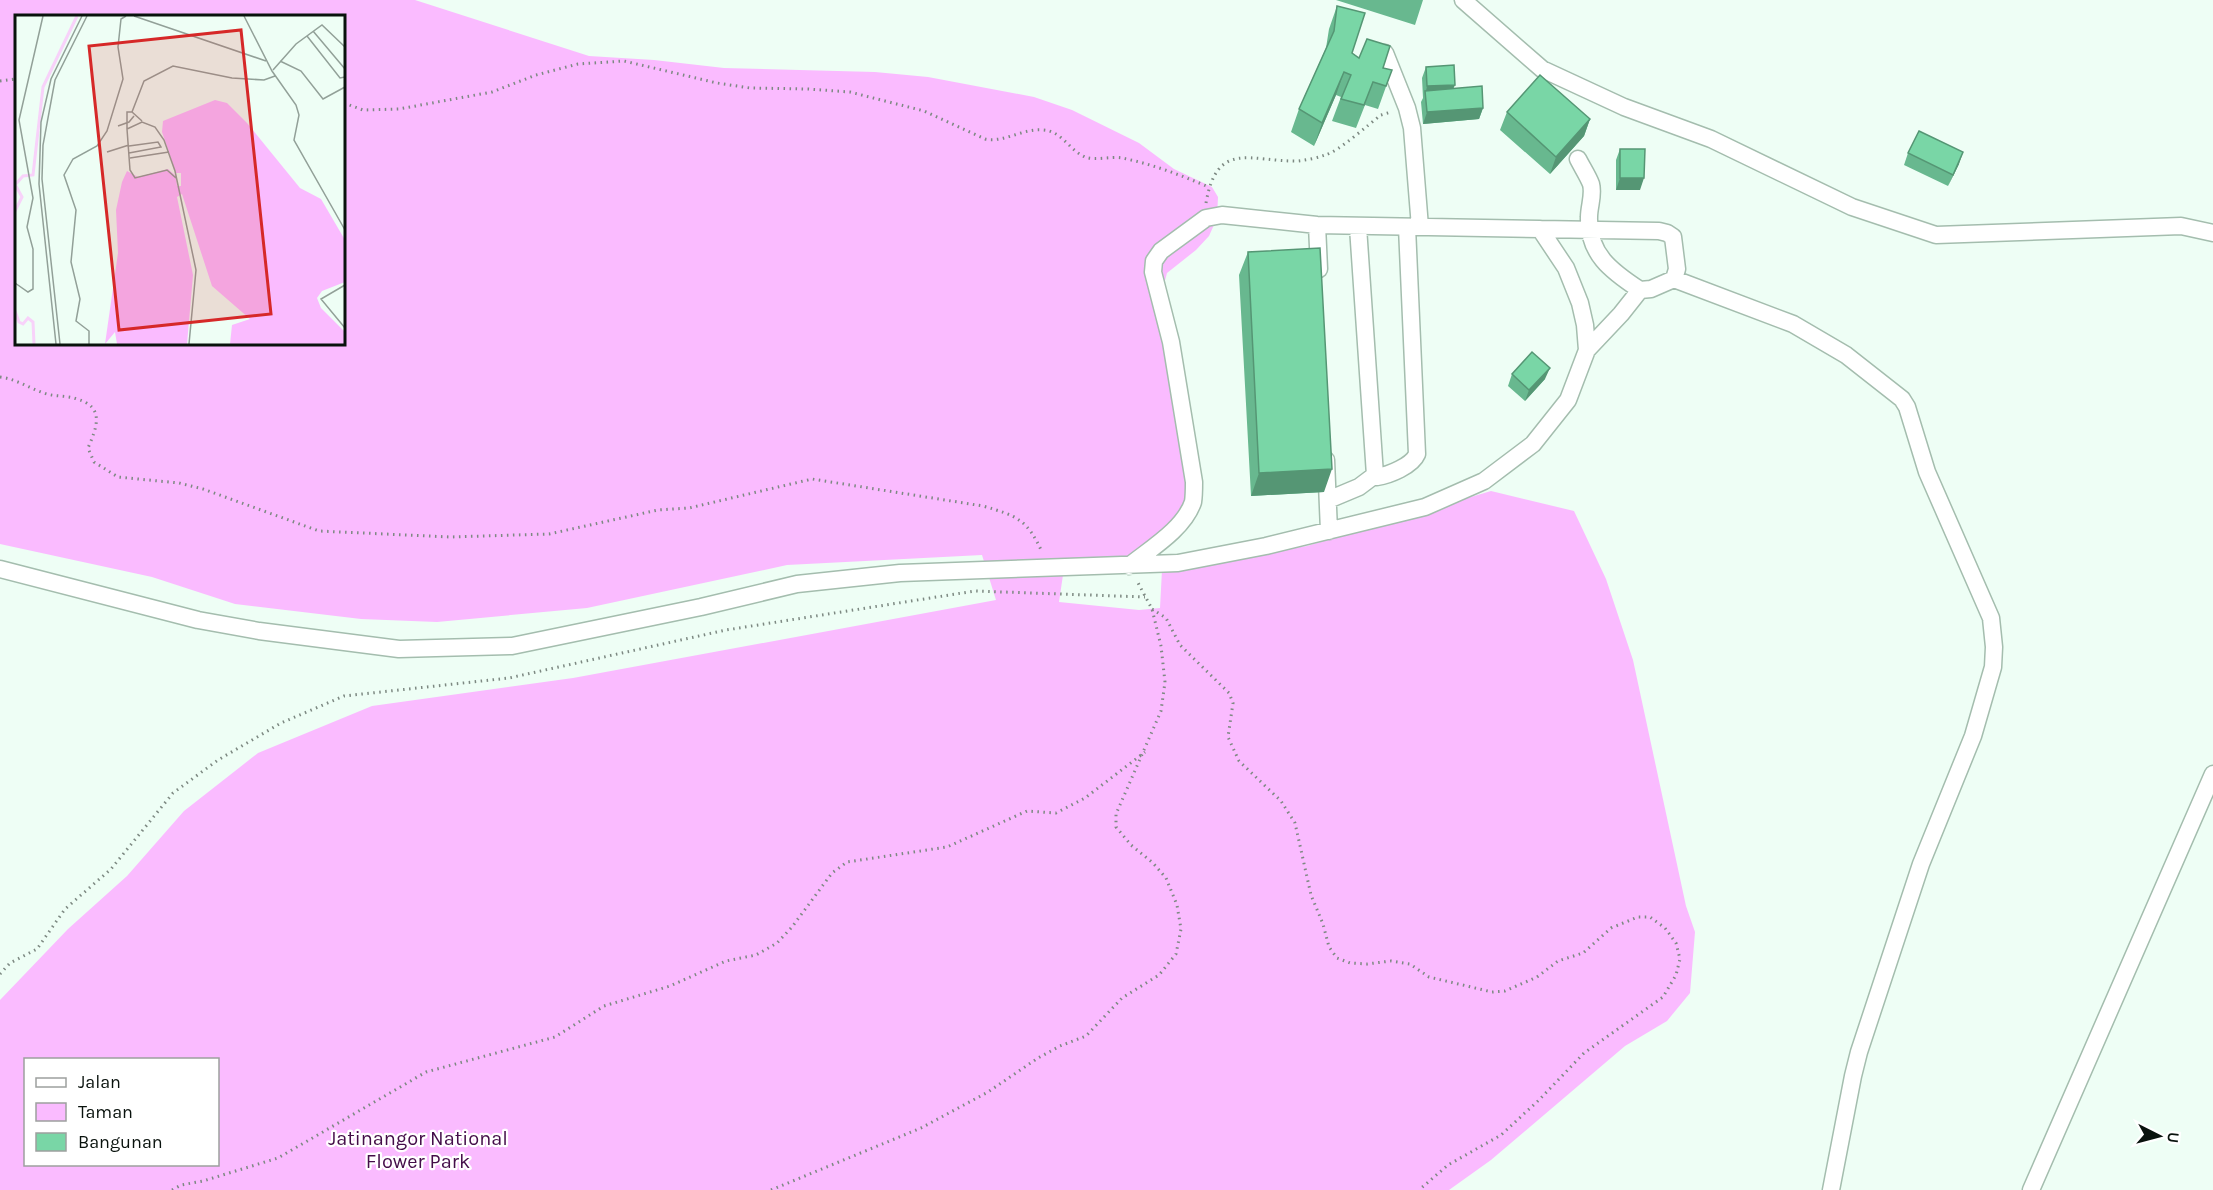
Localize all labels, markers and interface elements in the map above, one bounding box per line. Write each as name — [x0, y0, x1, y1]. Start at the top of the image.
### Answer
inset map — [15, 15, 345, 345]
legend — [24, 1058, 219, 1166]
text: Jalan — [78, 1071, 121, 1093]
text: Taman — [78, 1101, 133, 1123]
north arrow — [2129, 1106, 2189, 1166]
park label: Jatinangor National Flower Park — [328, 1127, 508, 1173]
text: Bangunan — [78, 1131, 163, 1153]
text: U — [2163, 1131, 2183, 1144]

